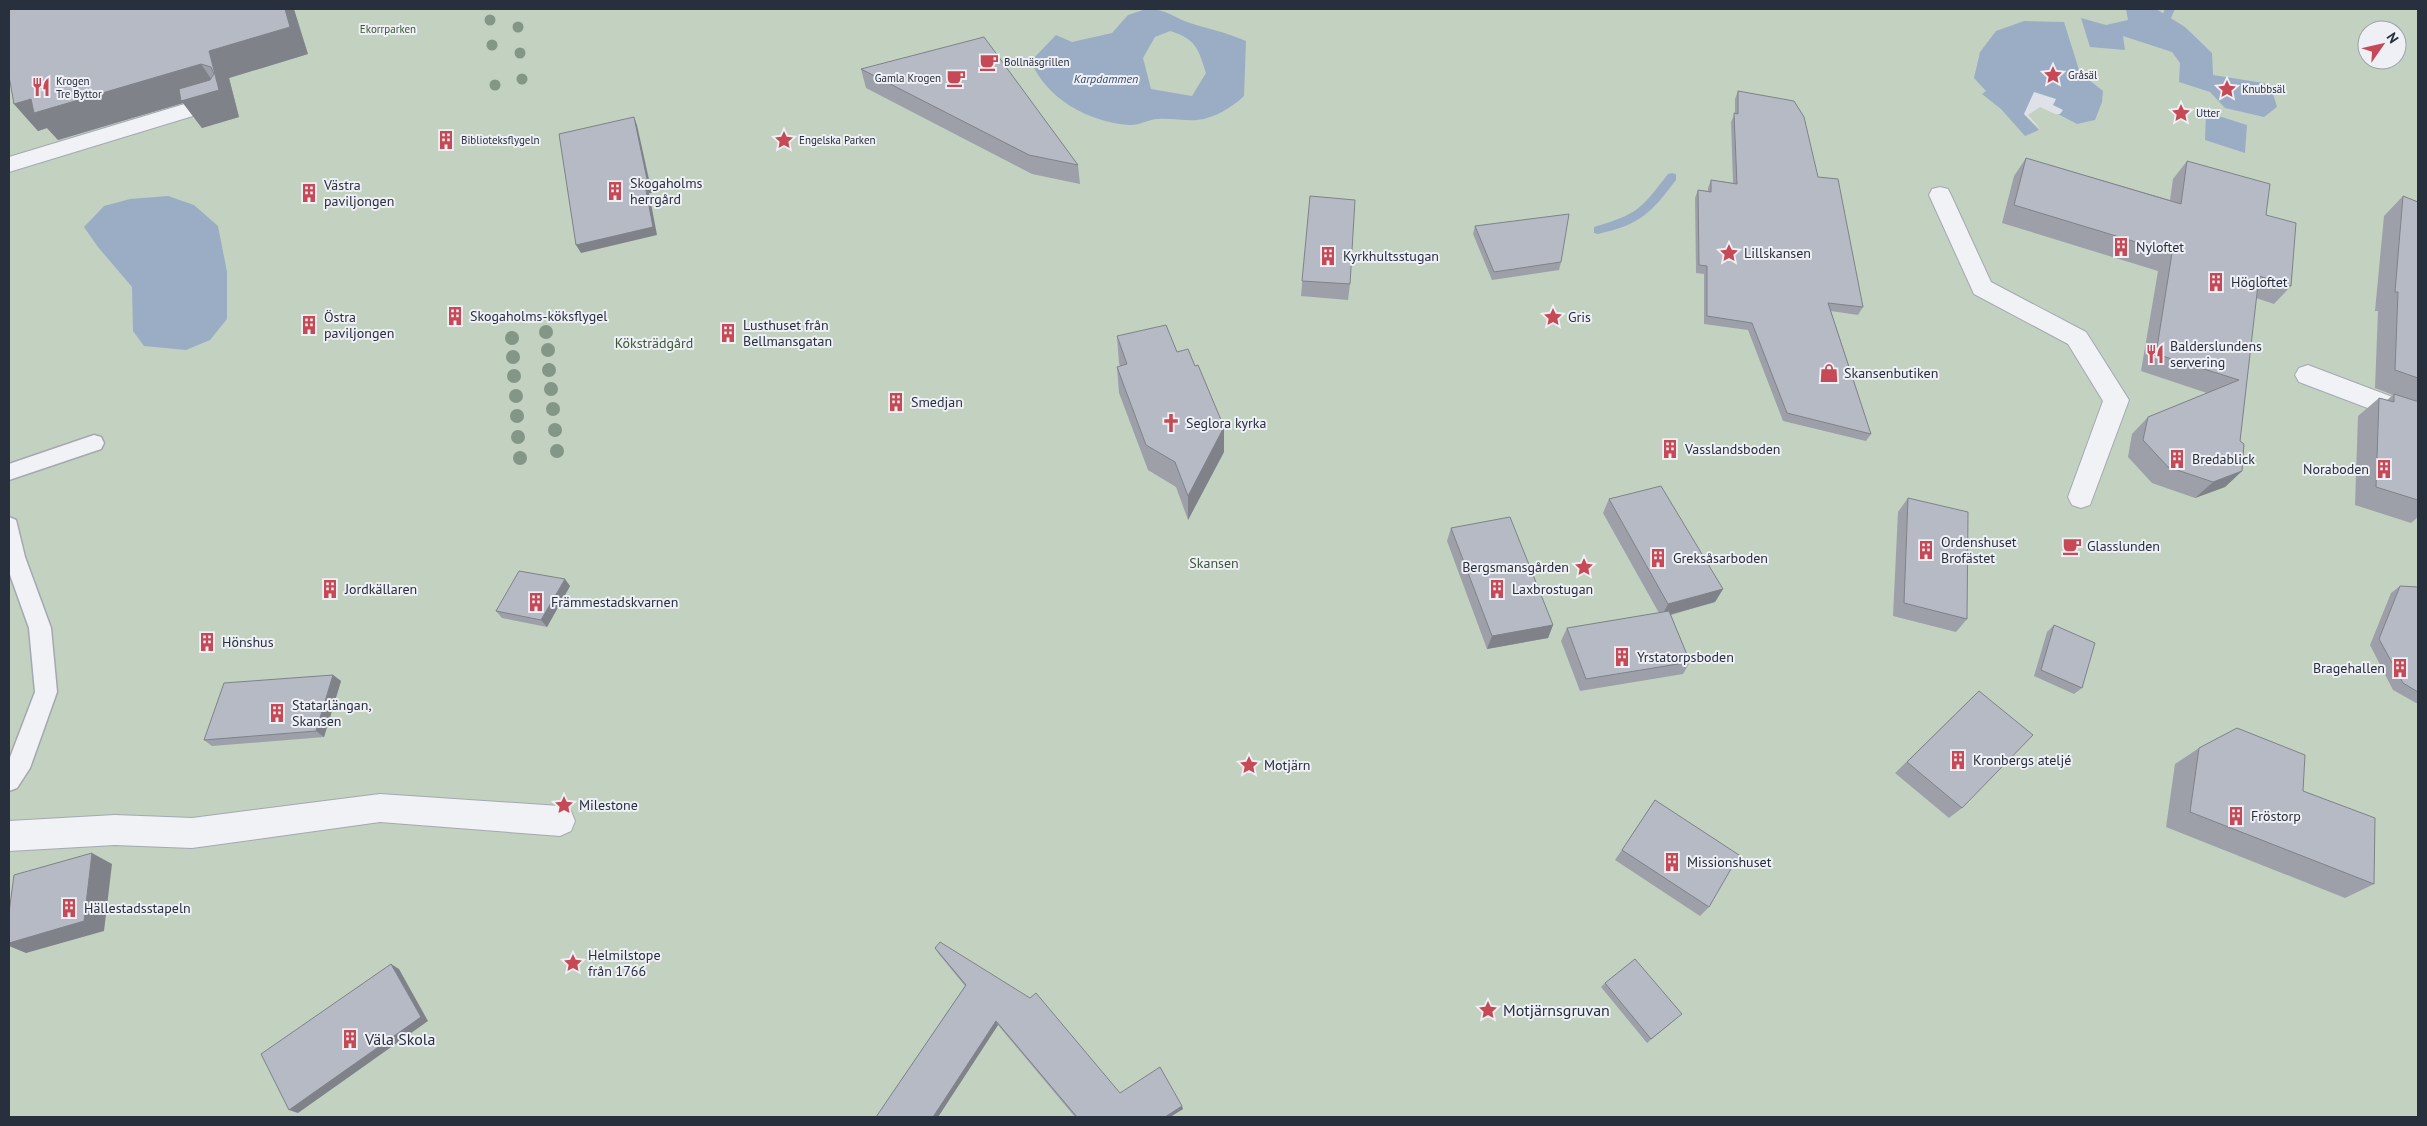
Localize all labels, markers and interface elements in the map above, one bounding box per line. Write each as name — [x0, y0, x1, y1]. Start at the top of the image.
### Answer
north arrow — [2357, 20, 2407, 70]
park label: Ekorrparken — [360, 22, 416, 36]
text: N — [2383, 29, 2403, 47]
cafe icon: Bollnäsgrillen — [978, 51, 1000, 73]
place label: Bollnäsgrillen — [1004, 55, 1069, 69]
place icon: Gråsäl — [2042, 64, 2064, 86]
cafe icon: Gamla Krogen — [945, 67, 967, 89]
place label: Gråsäl — [2068, 68, 2098, 82]
place label: Gamla Krogen — [875, 71, 941, 85]
water label: Karpdammen — [1074, 71, 1138, 86]
place label: Krogen Tre Byttor — [56, 74, 102, 101]
restaurant icon: Krogen Tre Byttor — [30, 76, 52, 98]
place icon: Knubbsäl — [2216, 78, 2238, 100]
place label: Knubbsäl — [2242, 82, 2286, 96]
place icon: Utter — [2170, 102, 2192, 124]
place label: Utter — [2196, 106, 2220, 120]
building icon: Biblioteksflygeln — [435, 129, 457, 151]
place icon: Engelska Parken — [773, 129, 795, 151]
place label: Biblioteksflygeln — [461, 133, 540, 147]
place label: Engelska Parken — [799, 133, 876, 147]
place label: Skogaholms herrgård — [630, 174, 703, 208]
place label: Västra paviljongen — [323, 176, 394, 210]
building icon: Skogaholms herrgård — [604, 180, 626, 202]
building icon: Västra paviljongen — [298, 182, 320, 204]
building icon: Nyloftet — [2110, 236, 2132, 258]
place label: Nyloftet — [2136, 238, 2184, 256]
place icon: Lillskansen — [1718, 242, 1740, 264]
place label: Lillskansen — [1744, 244, 1811, 262]
building icon: Kyrkhultsstugan — [1317, 245, 1339, 267]
place label: Kyrkhultsstugan — [1343, 247, 1439, 265]
building icon: Högloftet — [2205, 271, 2227, 293]
place label: Högloftet — [2231, 273, 2288, 291]
building icon: Skogaholms-köksflygel — [444, 305, 466, 327]
place icon: Gris — [1542, 306, 1564, 328]
place label: Skogaholms-köksflygel — [470, 307, 607, 325]
place label: Östra paviljongen — [324, 308, 394, 342]
place label: Gris — [1568, 308, 1591, 326]
building icon: Östra paviljongen — [298, 314, 320, 336]
place label: Lusthuset från Bellmansgatan — [743, 316, 832, 350]
building icon: Lusthuset från Bellmansgatan — [717, 322, 739, 344]
park label: Köksträdgård — [615, 334, 693, 352]
place label: Balderslundens servering — [2170, 337, 2262, 371]
restaurant icon: Balderslundens servering — [2144, 343, 2166, 365]
shop icon: Skansenbutiken — [1818, 362, 1840, 384]
place label: Skansenbutiken — [1844, 364, 1938, 382]
building icon: Smedjan — [885, 391, 907, 413]
place label: Smedjan — [911, 393, 963, 411]
church icon: Seglora kyrka — [1160, 412, 1182, 434]
place label: Seglora kyrka — [1186, 414, 1267, 432]
building icon: Vasslandsboden — [1659, 438, 1681, 460]
place label: Vasslandsboden — [1684, 440, 1780, 458]
building icon: Bredablick — [2166, 448, 2188, 470]
place label: Bredablick — [2192, 450, 2255, 468]
building icon: Noraboden — [2373, 458, 2395, 480]
place label: Noraboden — [2303, 460, 2369, 478]
place label: Ordenshuset Brofästet — [1941, 533, 2017, 567]
cafe icon: Glasslunden — [2061, 535, 2083, 557]
place label: Glasslunden — [2087, 537, 2160, 555]
building icon: Ordenshuset Brofästet — [1915, 539, 1937, 561]
building icon: Greksåsarboden — [1647, 547, 1669, 569]
place label: Greksåsarboden — [1673, 549, 1768, 567]
park label: Skansen — [1189, 554, 1239, 572]
place icon: Bergsmansgården — [1573, 556, 1595, 578]
place label: Bergsmansgården — [1462, 558, 1569, 576]
building icon: Jordkällaren — [319, 578, 341, 600]
building icon: Laxbrostugan — [1486, 578, 1508, 600]
place label: Jordkällaren — [344, 580, 417, 598]
place label: Laxbrostugan — [1512, 580, 1593, 598]
building icon: Främmestadskvarnen — [525, 591, 547, 613]
place label: Främmestadskvarnen — [551, 593, 678, 611]
building icon: Hönshus — [196, 631, 218, 653]
place label: Hönshus — [222, 633, 274, 651]
building icon: Yrstatorpsboden — [1611, 646, 1633, 668]
place label: Yrstatorpsboden — [1637, 648, 1734, 666]
building icon: Bragehallen — [2389, 657, 2411, 679]
place label: Bragehallen — [2313, 659, 2385, 677]
place label: Statarlängan, Skansen — [292, 696, 372, 730]
building icon: Statarlängan, Skansen — [266, 702, 288, 724]
building icon: Kronbergs ateljé — [1947, 749, 1969, 771]
place label: Kronbergs ateljé — [1973, 751, 2071, 769]
place icon: Motjärn — [1238, 754, 1260, 776]
place label: Motjärn — [1264, 756, 1310, 774]
place icon: Milestone — [553, 794, 575, 816]
place label: Milestone — [579, 796, 638, 814]
building icon: Fröstorp — [2225, 805, 2247, 827]
place label: Fröstorp — [2251, 807, 2301, 825]
building icon: Missionshuset — [1661, 851, 1683, 873]
place label: Missionshuset — [1687, 853, 1772, 871]
building icon: Hällestadsstapeln — [58, 897, 80, 919]
place label: Hällestadsstapeln — [84, 899, 191, 917]
place label: Helmilstope från 1766 — [588, 946, 661, 980]
place icon: Helmilstope från 1766 — [562, 952, 584, 974]
place icon: Motjärnsgruvan — [1477, 999, 1499, 1021]
place label: Motjärnsgruvan — [1503, 1000, 1610, 1020]
building icon: Väla Skola — [339, 1028, 361, 1050]
place label: Väla Skola — [364, 1029, 435, 1049]

